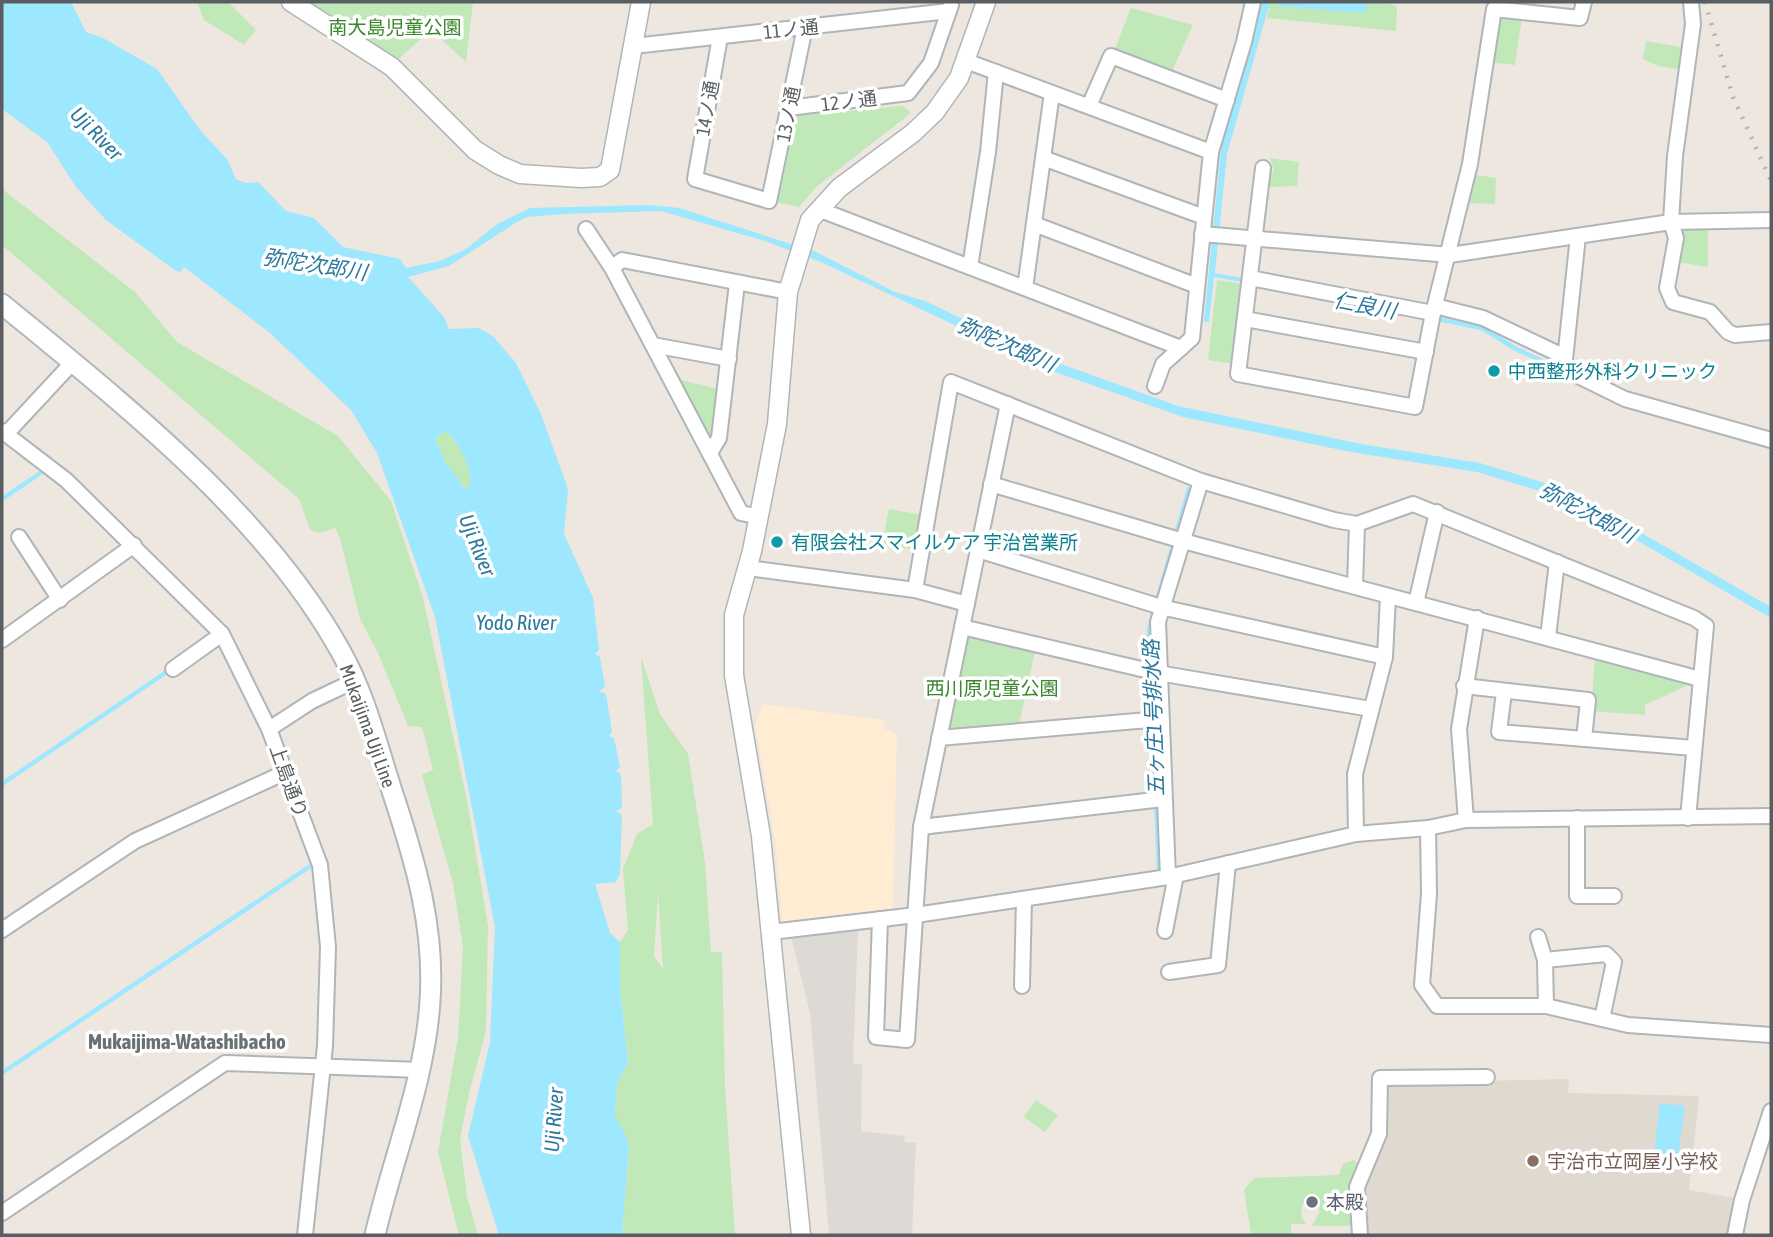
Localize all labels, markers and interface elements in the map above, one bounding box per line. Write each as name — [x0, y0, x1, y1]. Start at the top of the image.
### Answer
street label: 11ノ通 — [762, 15, 820, 43]
park label: 南大島児童公園 — [328, 16, 462, 38]
street label: 14ノ通 — [691, 79, 723, 137]
street label: 13ノ通 — [772, 84, 804, 144]
street label: 12ノ通 — [820, 87, 878, 115]
water label: Uji River — [66, 101, 129, 165]
water label: 弥陀次郎川 — [261, 244, 371, 284]
water label: 仁良川 — [1332, 287, 1400, 323]
water label: 弥陀次郎川 — [954, 312, 1062, 377]
place label: 中西整形外科クリニック — [1508, 360, 1717, 382]
marker: 中西整形外科クリニック — [1486, 363, 1502, 379]
water label: 弥陀次郎川 — [1536, 477, 1642, 548]
water label: Uji River — [455, 511, 501, 580]
place label: 有限会社スマイルケア 宇治営業所 — [791, 531, 1078, 553]
marker: 有限会社スマイルケア 宇治営業所 — [769, 534, 785, 550]
water label: Yodo River — [476, 610, 557, 634]
water label: 五ヶ庄1号排水路 — [1138, 637, 1168, 797]
street label: Mukaijima Uji Line — [336, 661, 400, 791]
park label: 西川原児童公園 — [925, 677, 1059, 699]
street label: 上島通り — [266, 742, 312, 820]
district label: Mukaijima-Watashibacho — [88, 1029, 286, 1053]
water label: Uji River — [539, 1086, 567, 1153]
place label: 宇治市立岡屋小学校 — [1547, 1150, 1718, 1172]
marker: 宇治市立岡屋小学校 — [1525, 1153, 1541, 1169]
place label: 本殿 — [1326, 1191, 1364, 1213]
marker: 本殿 — [1304, 1194, 1320, 1210]

